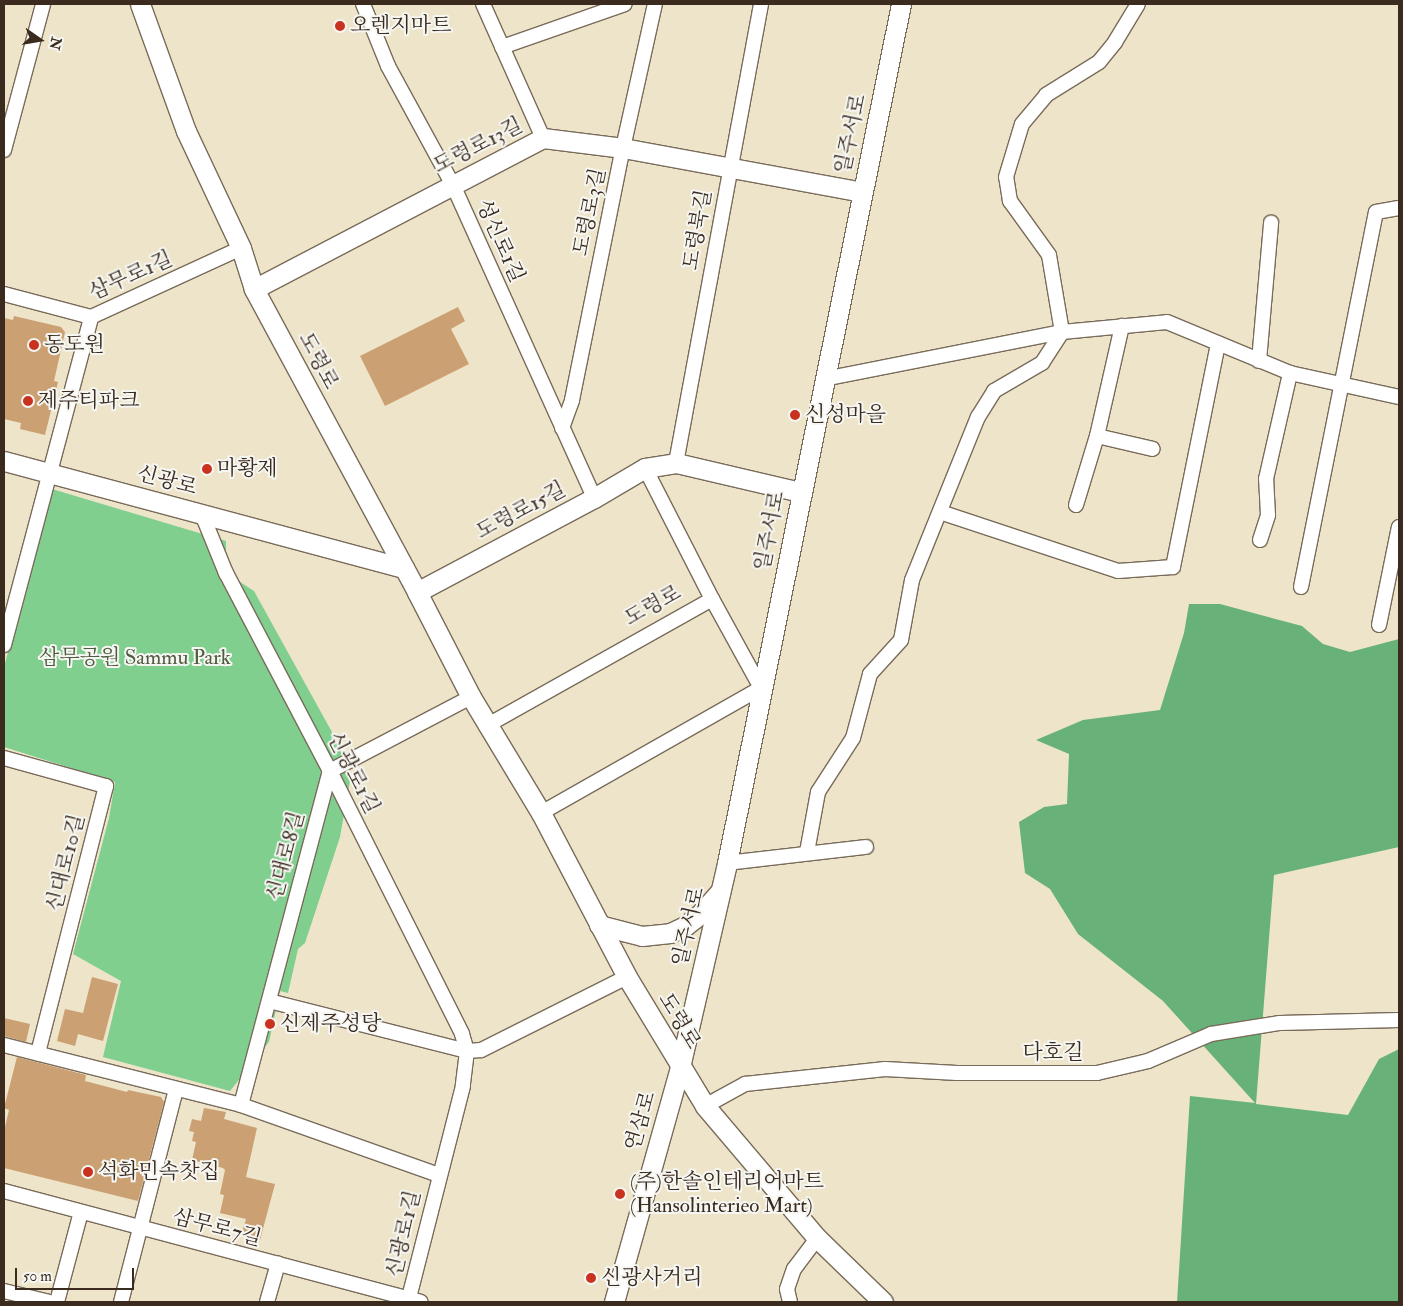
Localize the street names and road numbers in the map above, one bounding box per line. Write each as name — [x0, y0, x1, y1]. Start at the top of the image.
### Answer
street label: 일주서로 — [830, 92, 872, 176]
street label: 도령로13길 — [429, 113, 527, 179]
street label: 도령로3길 — [568, 166, 612, 258]
street label: 도령북길 — [679, 188, 717, 272]
street label: 성신로1길 — [470, 195, 530, 287]
street label: 삼무로1길 — [85, 246, 177, 306]
street label: 도령로 — [293, 328, 343, 394]
street label: 신광로 — [134, 461, 200, 501]
street label: 도령로15길 — [472, 477, 570, 545]
street label: 일주서로 — [750, 489, 790, 573]
street label: 도령로 — [620, 580, 686, 632]
street label: 신광로1길 — [322, 728, 384, 818]
street label: 신대로8길 — [262, 809, 310, 903]
street label: 신대로10길 — [42, 812, 90, 914]
street label: 일주서로 — [668, 885, 710, 969]
street label: 도령로 — [653, 988, 705, 1054]
street label: 다호길 — [1023, 1040, 1083, 1066]
street label: 연삼로 — [621, 1088, 661, 1154]
street label: 신광로1길 — [382, 1188, 426, 1280]
street label: 삼무로7길 — [170, 1204, 264, 1252]

